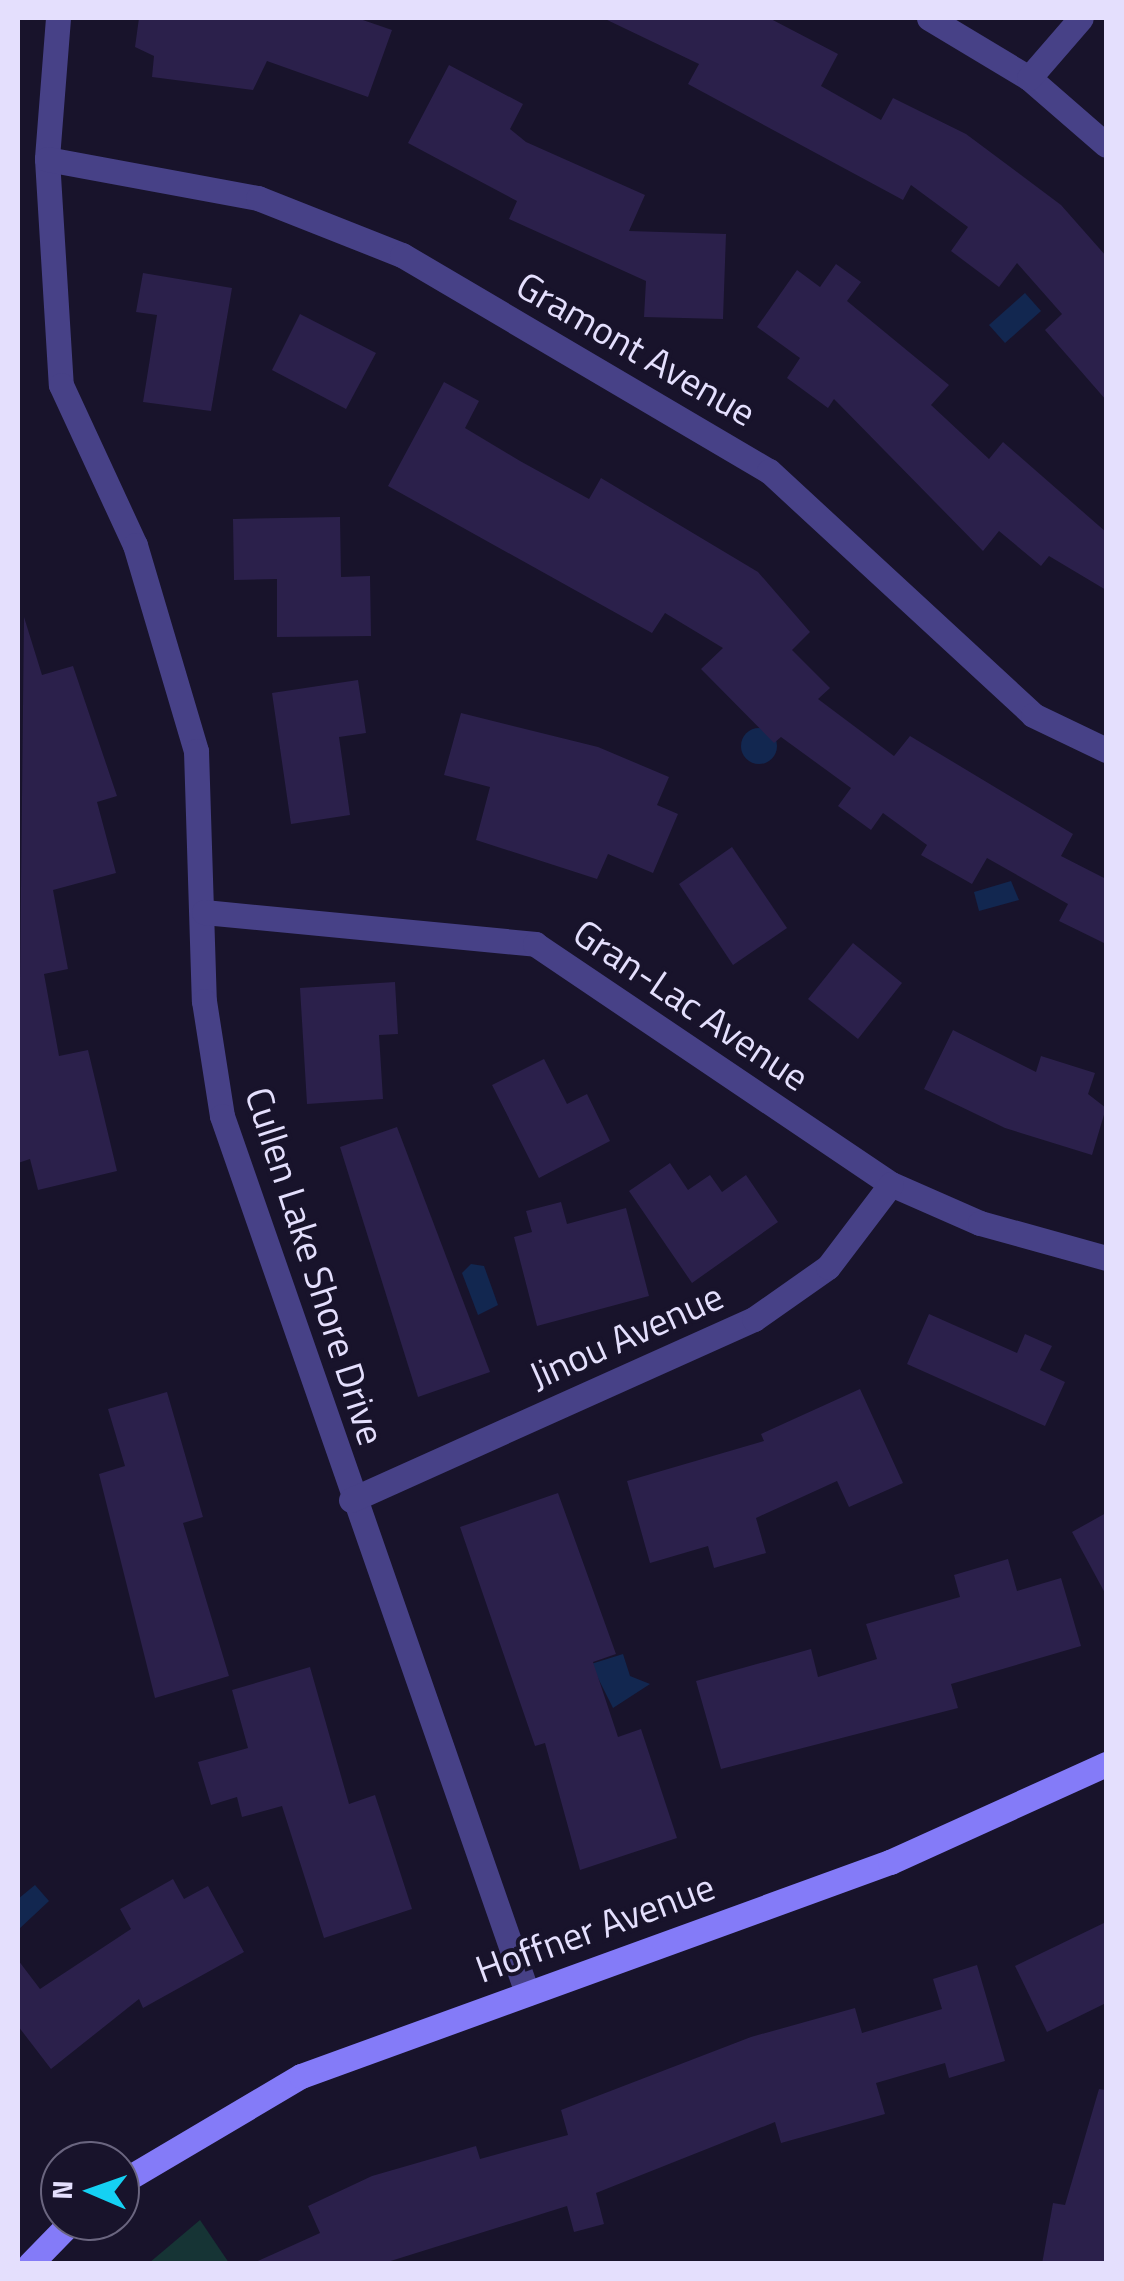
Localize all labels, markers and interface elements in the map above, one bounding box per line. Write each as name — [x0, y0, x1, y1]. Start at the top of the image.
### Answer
street label: Gramont Avenue — [508, 262, 764, 436]
street label: Gran-Lac Avenue — [565, 910, 817, 1100]
street label: Cullen Lake Shore Drive — [236, 1082, 394, 1450]
street label: Jinou Avenue — [522, 1273, 730, 1399]
street label: Hoffner Avenue — [469, 1864, 721, 1992]
north arrow — [40, 2141, 140, 2241]
text: N — [40, 2180, 83, 2200]

